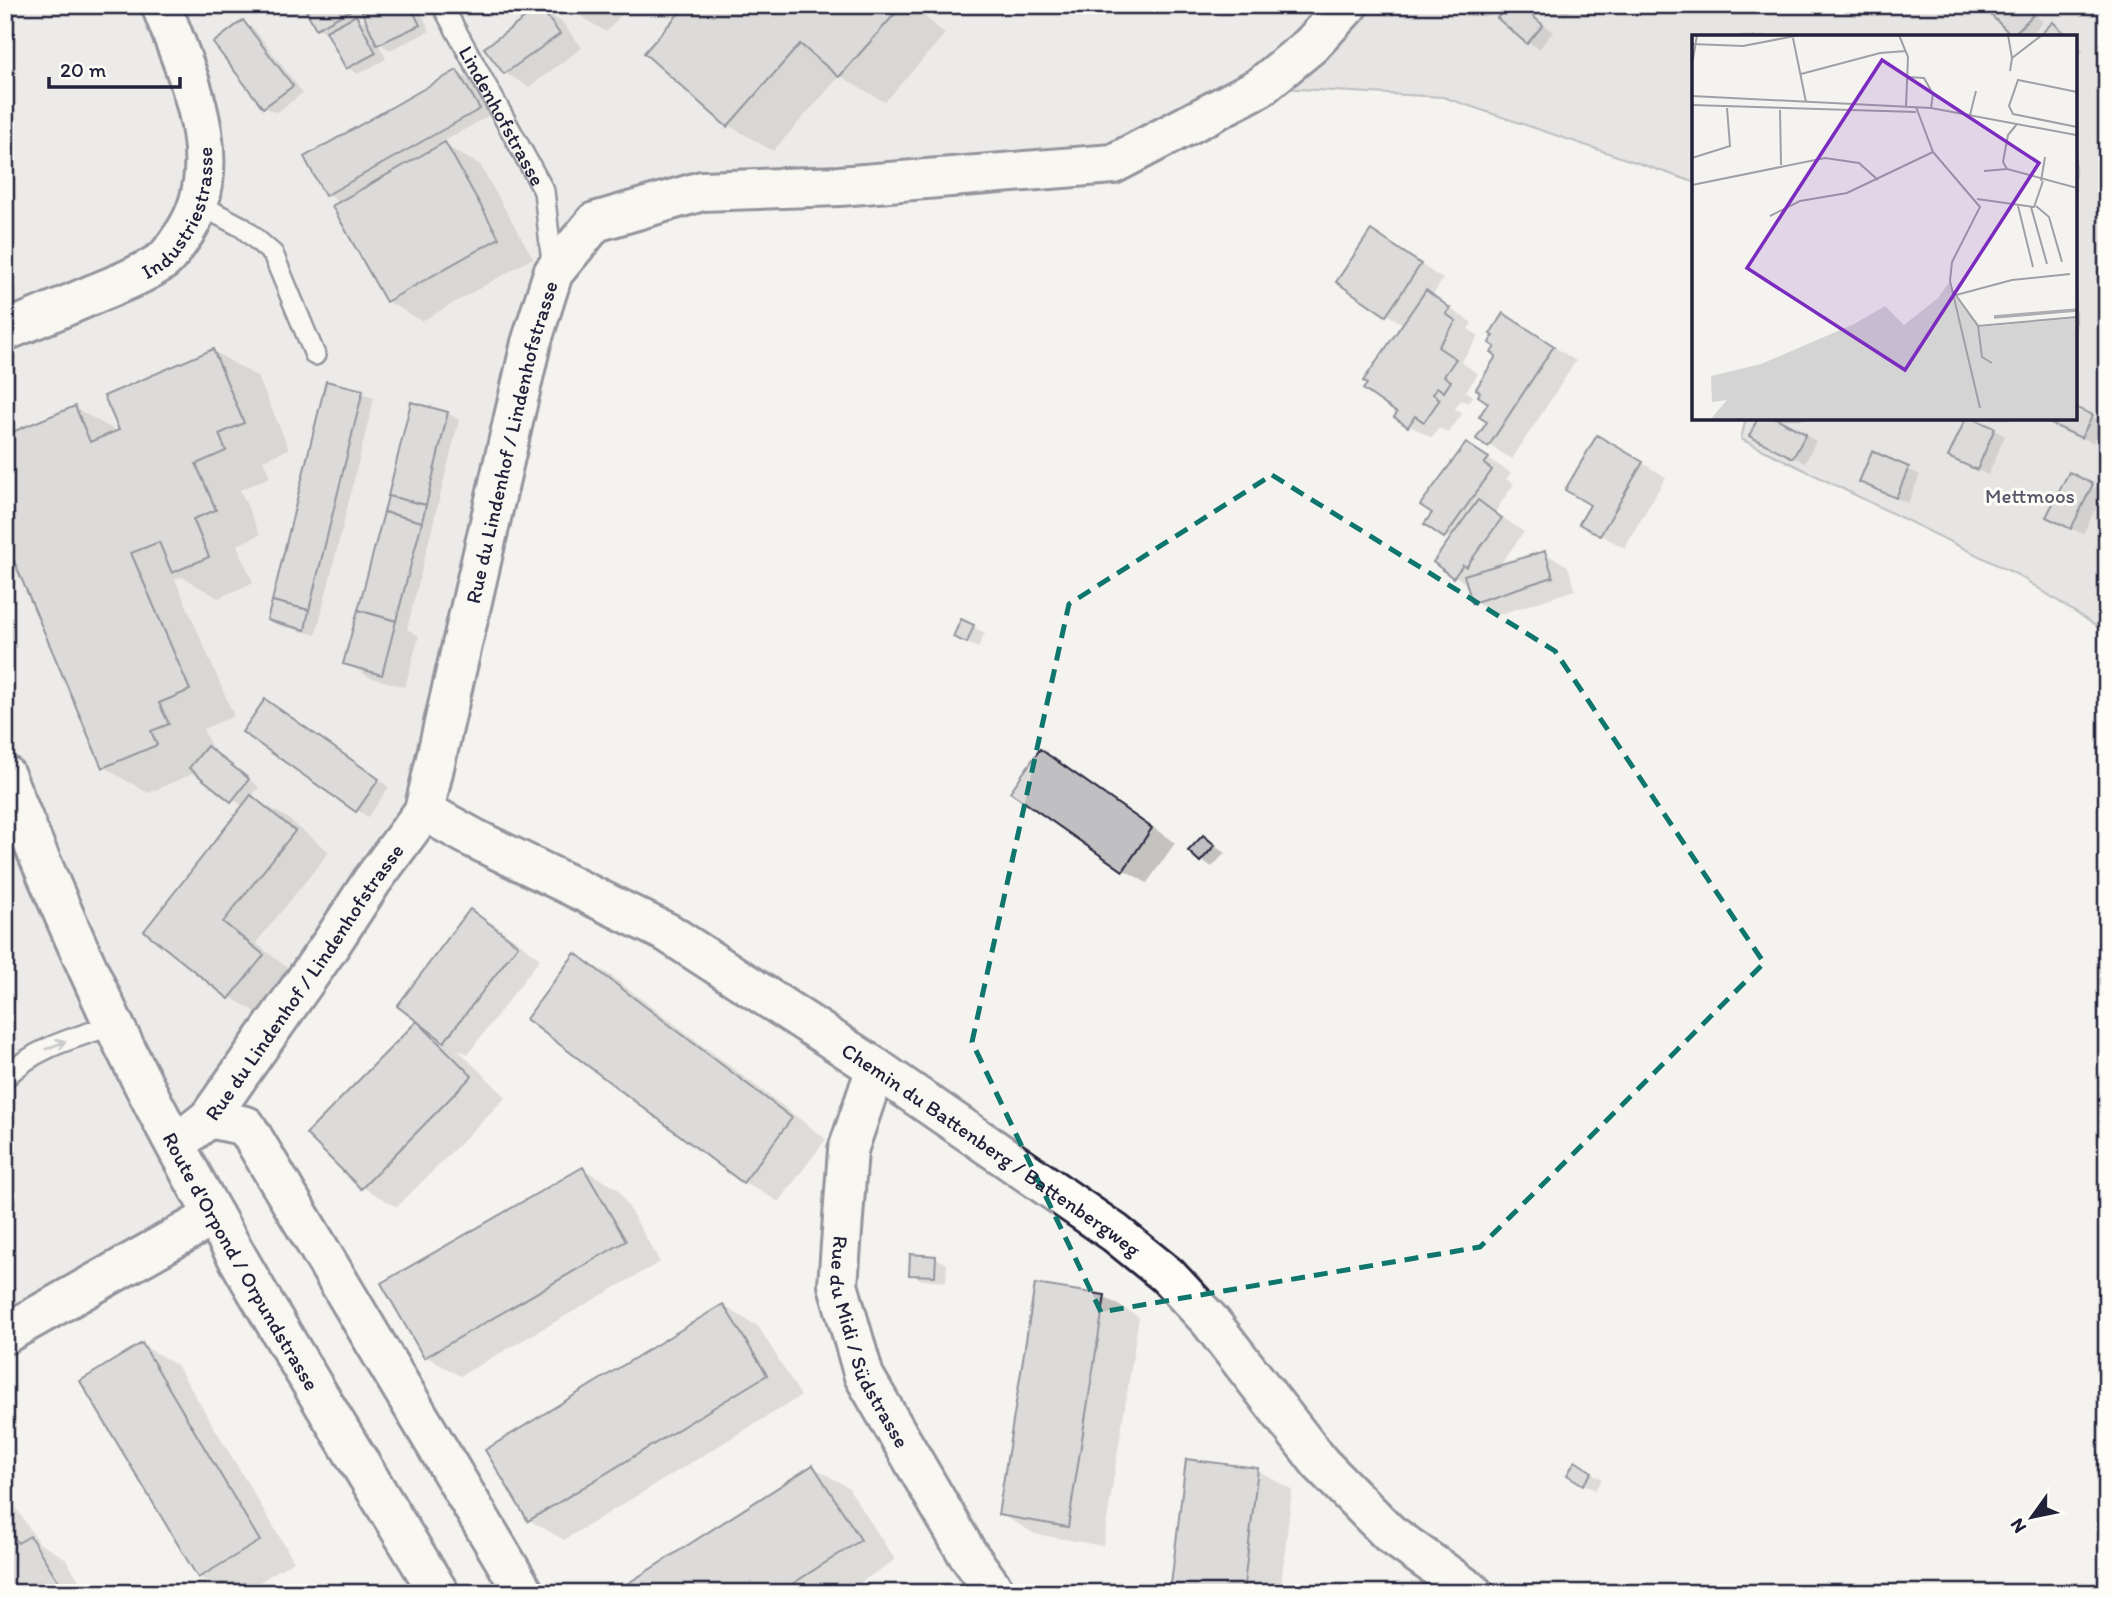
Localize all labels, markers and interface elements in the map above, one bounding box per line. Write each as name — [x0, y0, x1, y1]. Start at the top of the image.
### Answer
inset map — [1692, 35, 2077, 420]
street label: Lindenhofstrasse — [454, 41, 551, 190]
scale bar — [49, 46, 180, 90]
text: 20 m — [60, 57, 107, 82]
street label: Industriestrasse — [137, 146, 217, 284]
street label: Rue du Lindenhof / Lindenhofstrasse — [459, 278, 562, 606]
park label: Mettmoos — [1985, 483, 2075, 508]
street label: Rue du Lindenhof / Lindenhofstrasse — [199, 838, 408, 1125]
one-way arrow — [45, 1037, 66, 1050]
street label: Chemin du Battenberg / Battenbergweg — [837, 1037, 1146, 1262]
street label: Route d'Orpond / Orpundstrasse — [158, 1128, 325, 1395]
street label: Rue du Midi / Südstrasse — [825, 1235, 915, 1452]
north arrow — [1996, 1482, 2066, 1552]
text: N — [2005, 1514, 2031, 1538]

